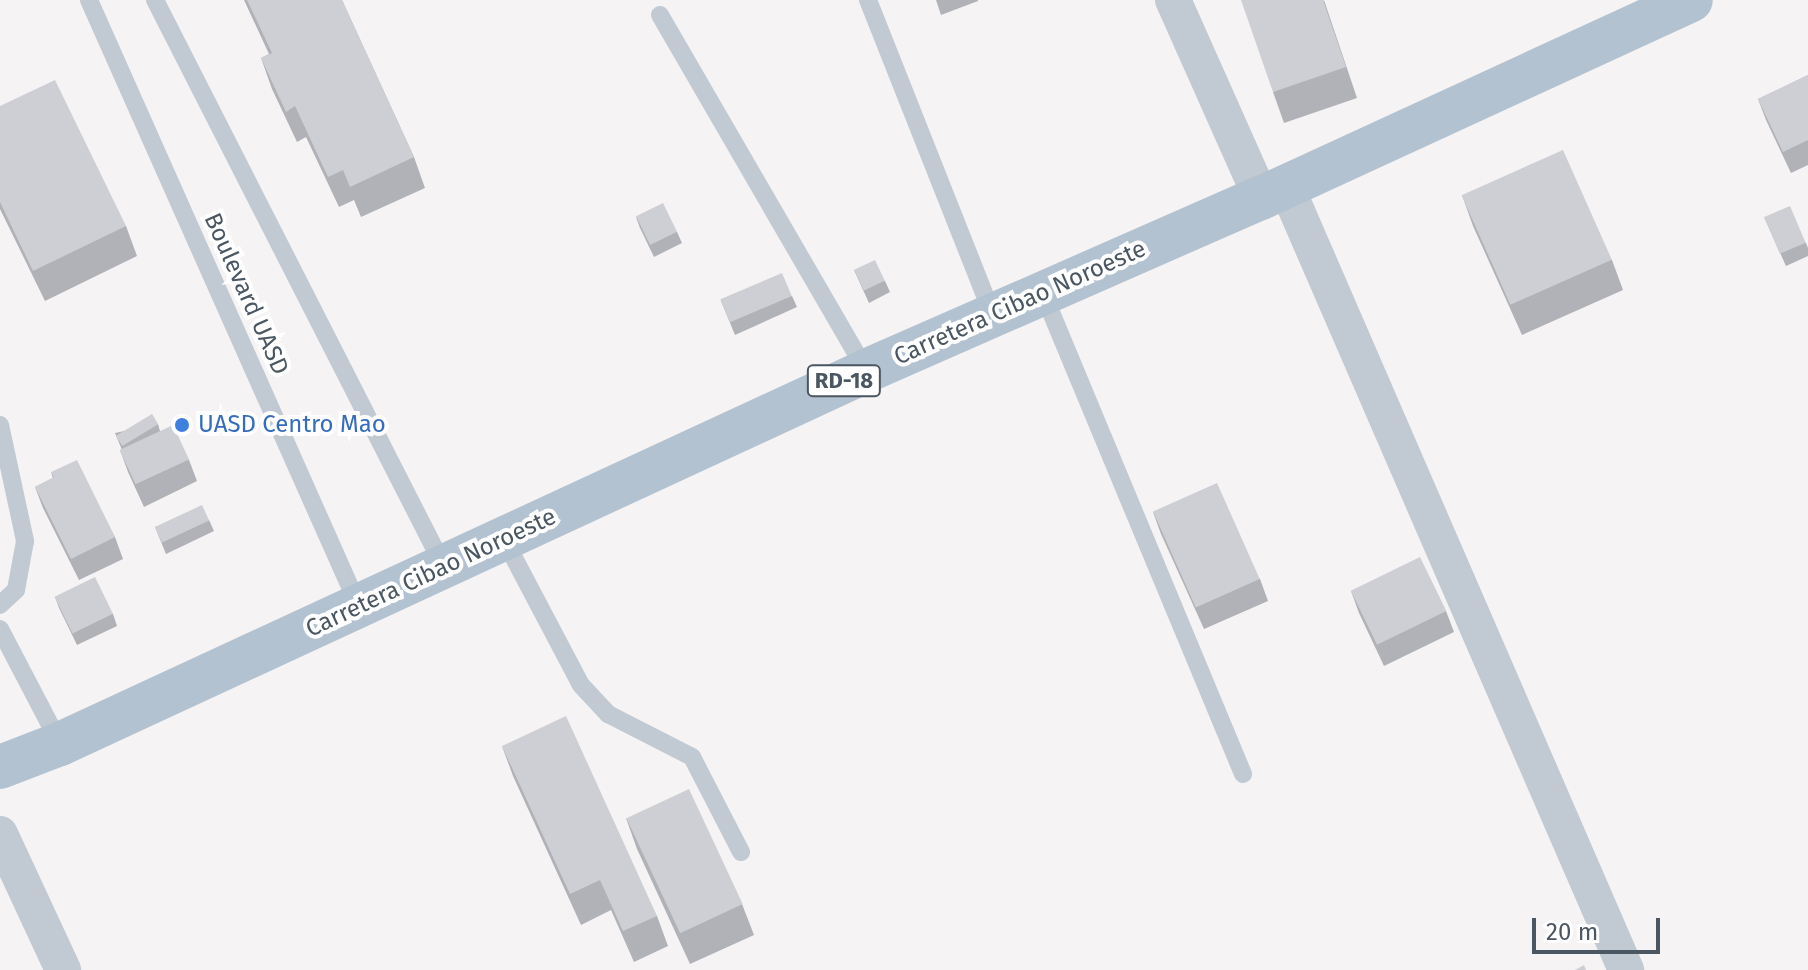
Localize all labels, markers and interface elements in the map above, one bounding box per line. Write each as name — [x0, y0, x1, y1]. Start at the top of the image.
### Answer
street label: Boulevard UASD — [197, 209, 295, 379]
street label: Carretera Cibao Noroeste — [890, 234, 1150, 372]
road number: RD-18 — [806, 363, 882, 399]
place label: UASD Centro Mao — [198, 411, 386, 439]
marker: UASD Centro Mao — [173, 416, 191, 434]
street label: Carretera Cibao Noroeste — [301, 502, 561, 644]
scale bar — [1536, 902, 1664, 952]
text: 20 m — [1546, 918, 1598, 946]

